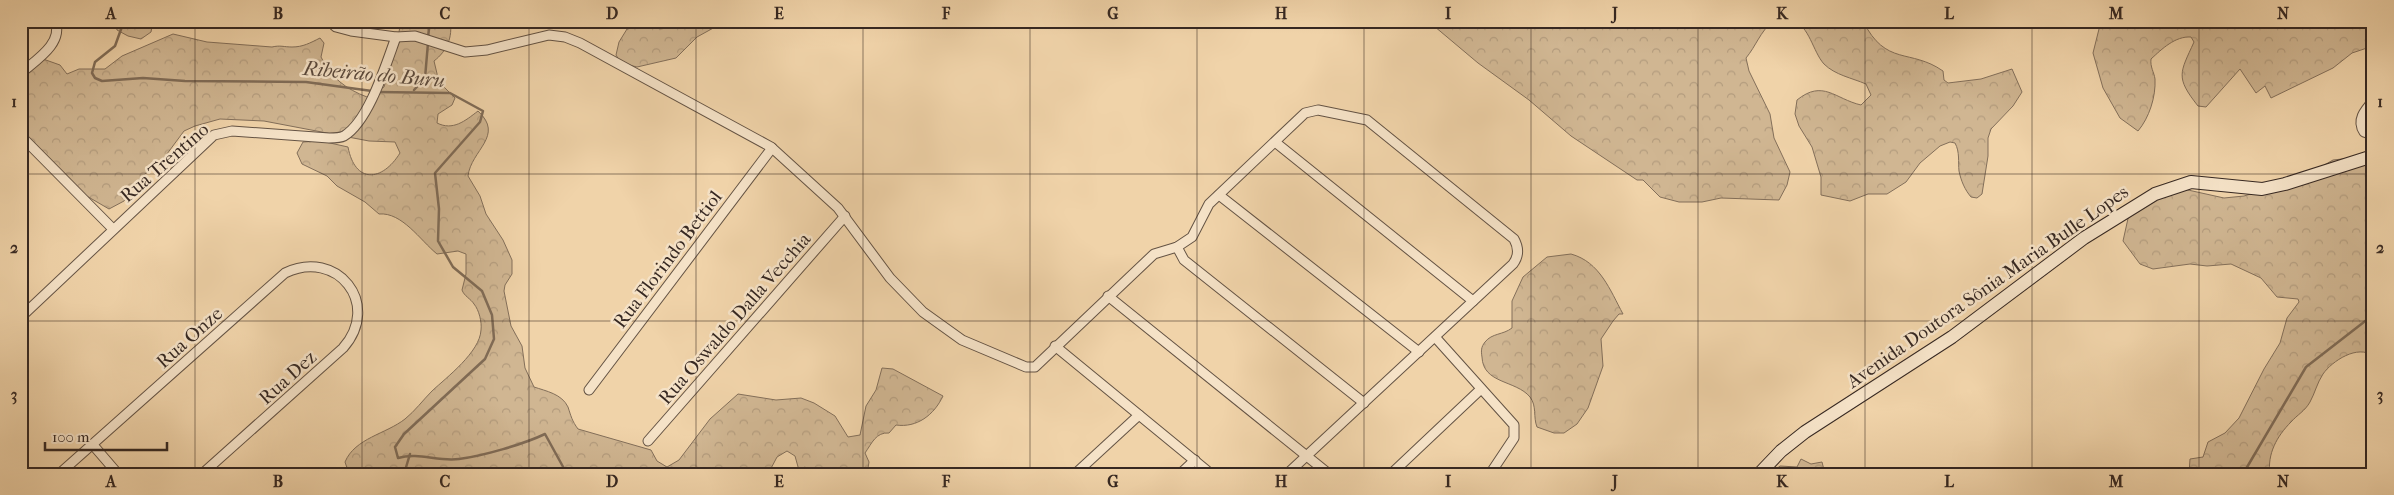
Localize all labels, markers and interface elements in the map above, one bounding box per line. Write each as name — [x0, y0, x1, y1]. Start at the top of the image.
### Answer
text: A — [105, 4, 117, 23]
text: B — [273, 4, 283, 23]
text: C — [440, 4, 451, 23]
text: D — [606, 4, 618, 23]
text: E — [774, 4, 784, 23]
text: F — [941, 4, 951, 23]
text: G — [1107, 4, 1119, 23]
text: H — [1275, 4, 1288, 23]
text: I — [1445, 4, 1452, 23]
text: J — [1610, 4, 1618, 24]
text: K — [1776, 4, 1789, 23]
text: L — [1944, 4, 1954, 23]
text: M — [2108, 4, 2124, 23]
text: N — [2277, 4, 2290, 23]
water label: Ribeirão do Buru — [300, 57, 446, 92]
text: 1 — [11, 92, 17, 111]
text: 1 — [2377, 92, 2383, 111]
street label: Rua Trentino — [116, 118, 214, 207]
street label: Avenida Doutora Sônia Maria Bulle Lopes — [1842, 181, 2132, 393]
street label: Rua Florindo Bettiol — [609, 187, 727, 333]
street label: Rua Oswaldo Dalla Vecchia — [654, 228, 815, 409]
text: 2 — [10, 238, 18, 257]
text: 2 — [2376, 238, 2384, 257]
street label: Rua Onze — [152, 302, 227, 373]
street label: Rua Dez — [255, 346, 321, 409]
text: 3 — [11, 385, 17, 405]
text: 3 — [2377, 385, 2383, 405]
scale bar — [45, 420, 168, 452]
text: 100 m — [52, 428, 90, 446]
text: A — [105, 472, 117, 491]
text: B — [273, 472, 283, 491]
text: C — [440, 472, 451, 491]
text: D — [606, 472, 618, 491]
text: E — [774, 472, 784, 491]
text: F — [941, 472, 951, 491]
text: G — [1107, 472, 1119, 491]
text: H — [1275, 472, 1288, 491]
text: I — [1445, 472, 1452, 491]
text: J — [1610, 472, 1618, 492]
text: K — [1776, 472, 1789, 491]
text: L — [1944, 472, 1954, 491]
text: M — [2108, 472, 2124, 491]
text: N — [2277, 472, 2290, 491]

